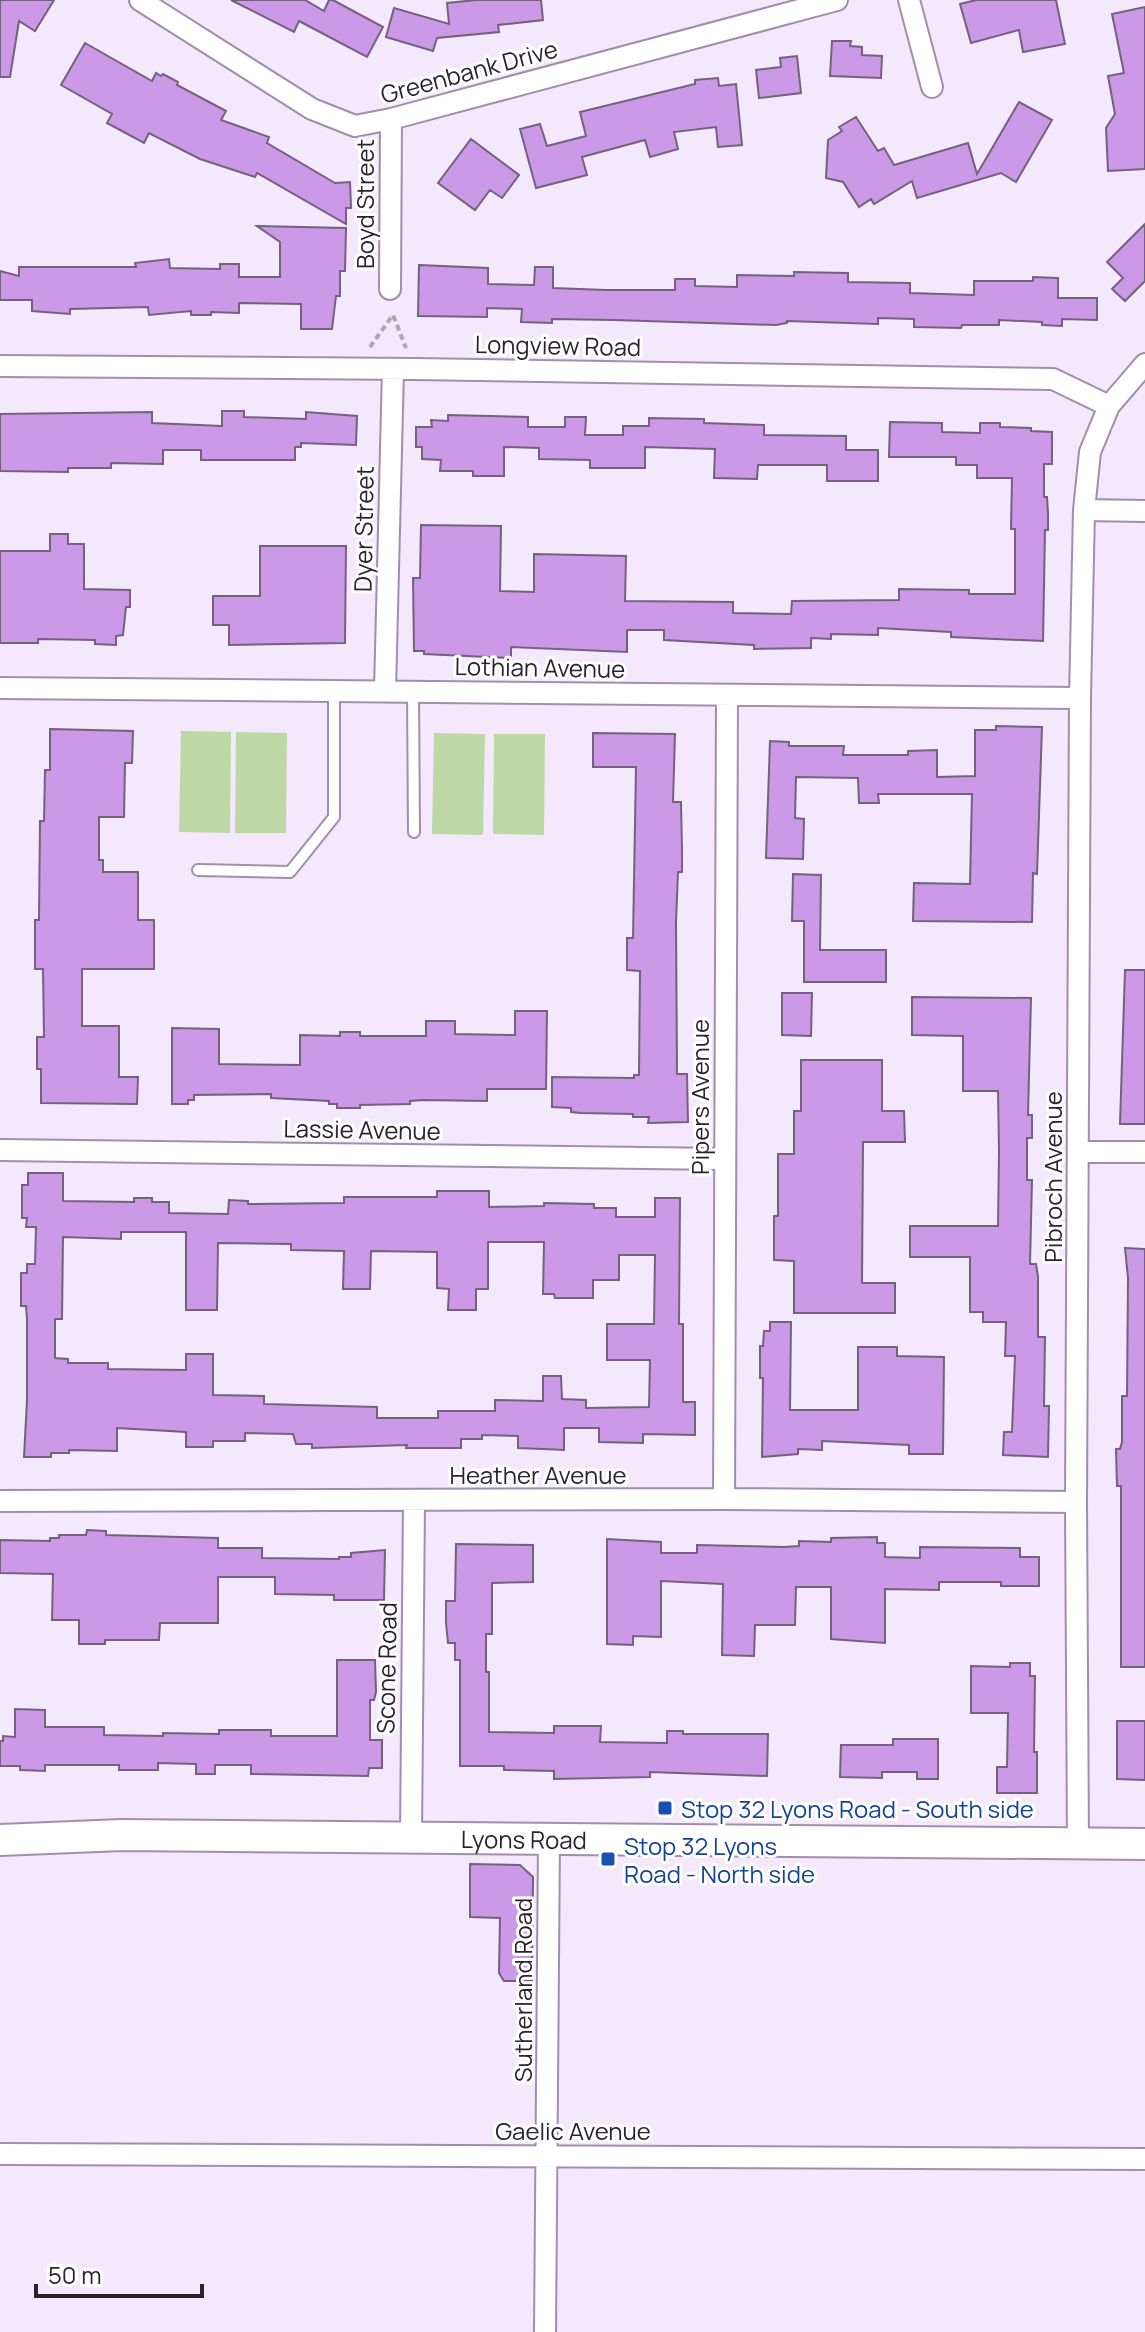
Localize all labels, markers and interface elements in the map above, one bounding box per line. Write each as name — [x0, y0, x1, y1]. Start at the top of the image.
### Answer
street label: Greenbank Drive — [377, 32, 561, 110]
street label: Boyd Street — [348, 139, 381, 269]
street label: Longview Road — [475, 327, 641, 363]
street label: Dyer Street — [345, 466, 381, 592]
street label: Lothian Avenue — [454, 649, 626, 685]
street label: Pipers Avenue — [683, 1019, 716, 1175]
street label: Pibroch Avenue — [1036, 1091, 1069, 1263]
street label: Lassie Avenue — [283, 1111, 441, 1147]
street label: Heather Avenue — [449, 1458, 627, 1491]
street label: Scone Road — [368, 1602, 404, 1734]
place label: Stop 32 Lyons Road - South side — [681, 1792, 1034, 1825]
marker: Stop 32 Lyons Road - South side — [656, 1799, 674, 1817]
street label: Lyons Road — [461, 1821, 587, 1856]
place label: Stop 32 Lyons Road - North side — [624, 1829, 815, 1890]
marker: Stop 32 Lyons Road - North side — [599, 1850, 617, 1868]
street label: Sutherland Road — [506, 1898, 539, 2082]
street label: Gaelic Avenue — [495, 2114, 651, 2147]
scale bar — [36, 2248, 202, 2298]
text: 50 m — [48, 2258, 102, 2291]

